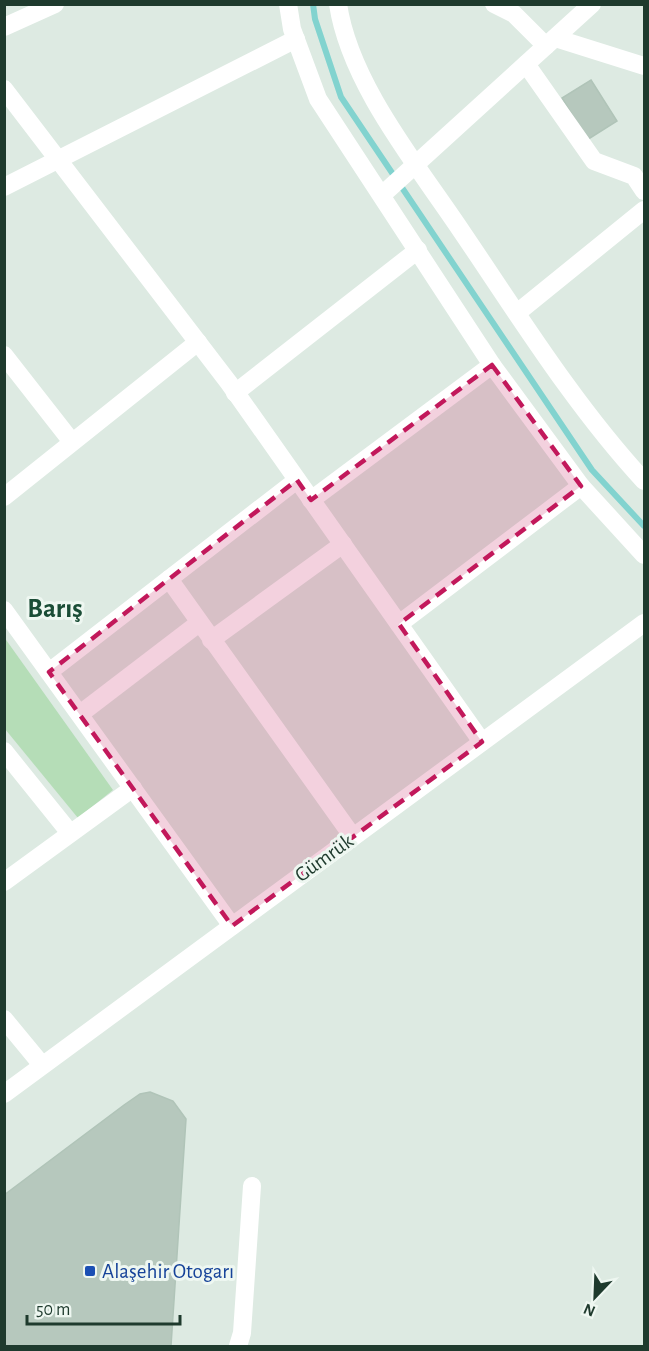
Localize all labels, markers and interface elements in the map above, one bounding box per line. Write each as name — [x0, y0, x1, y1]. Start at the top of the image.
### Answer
district label: Barış — [27, 595, 83, 622]
street label: Gümrük — [291, 830, 357, 886]
place label: Alaşehir Otogarı — [102, 1261, 234, 1282]
marker: Alaşehir Otogarı — [83, 1264, 97, 1278]
north arrow — [565, 1267, 625, 1327]
scale bar — [27, 1288, 180, 1326]
text: N — [581, 1300, 598, 1319]
text: 50 m — [36, 1301, 70, 1319]

